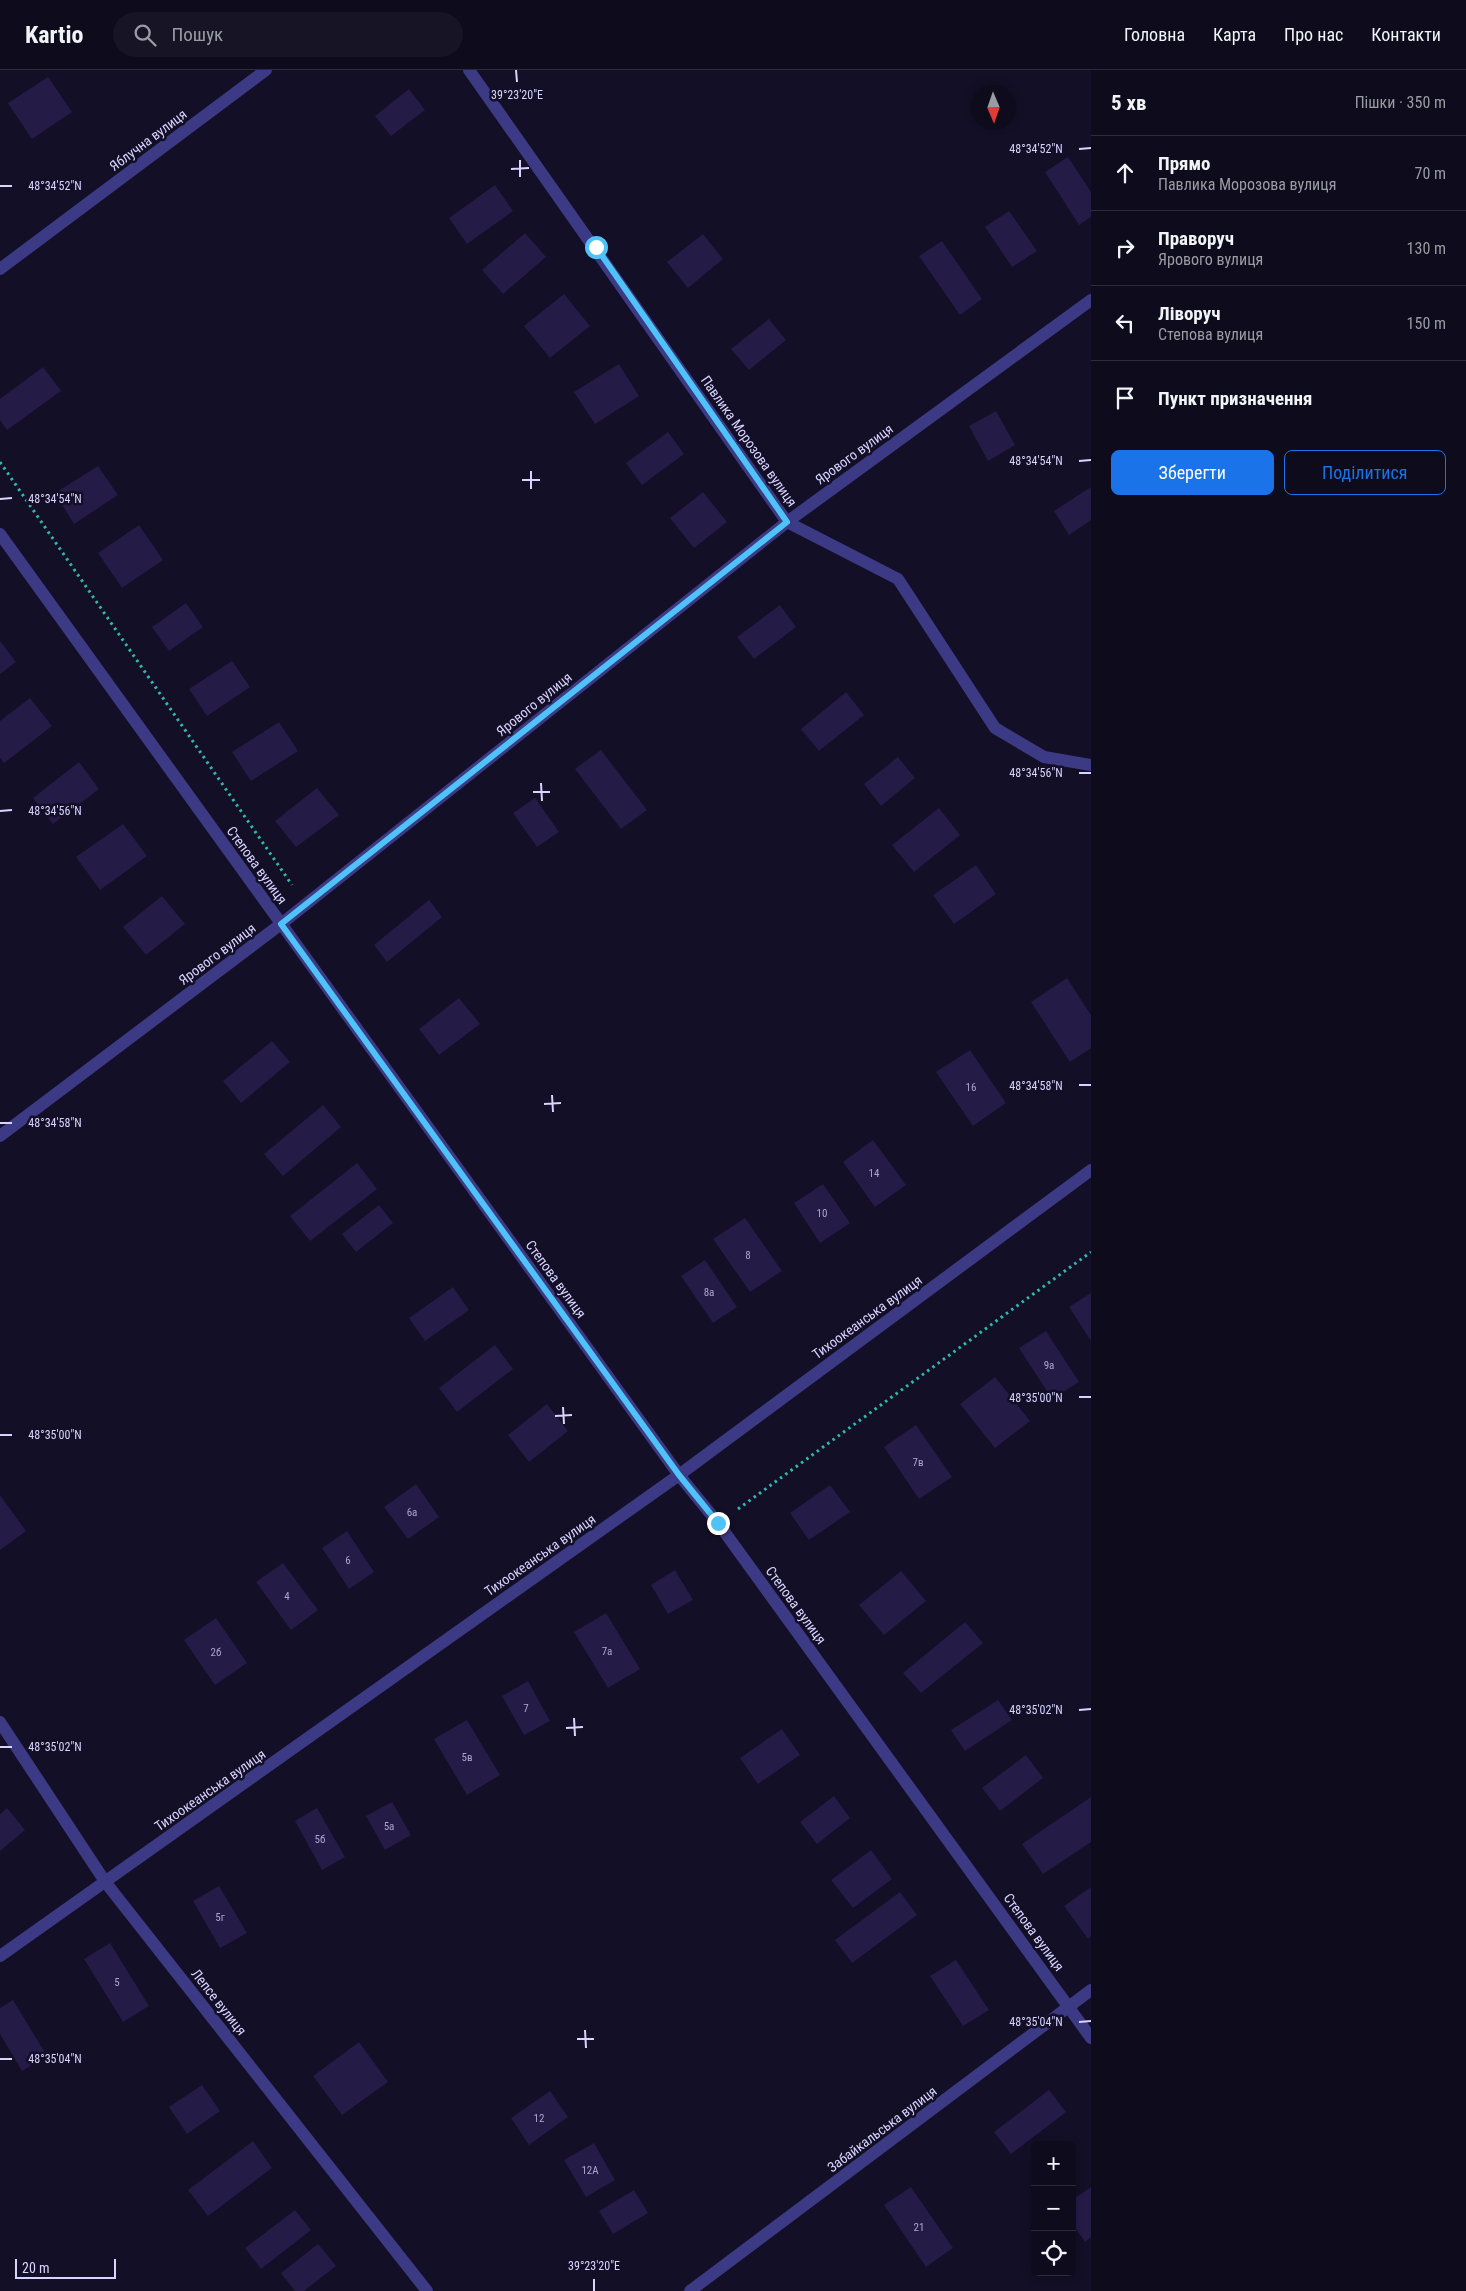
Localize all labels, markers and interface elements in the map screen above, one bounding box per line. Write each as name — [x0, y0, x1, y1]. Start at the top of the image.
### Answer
search box — [113, 12, 463, 57]
text: Kartio — [25, 21, 83, 49]
icon: search — [131, 21, 159, 49]
text: Пошук — [171, 23, 223, 46]
text: Головна — [1124, 24, 1185, 45]
text: Карта — [1213, 24, 1256, 45]
text: Про нас — [1284, 24, 1343, 45]
text: Контакти — [1371, 24, 1441, 45]
north arrow — [971, 85, 1016, 130]
text: 39°23'20"E — [491, 88, 543, 102]
text: 5 хв — [1111, 91, 1146, 115]
text: Пішки · 350 m — [1355, 93, 1446, 112]
street label: Яблучна вулиця — [106, 106, 190, 174]
text: 48°34'52"N — [1009, 142, 1063, 156]
text: Прямо — [1158, 152, 1211, 175]
icon: ahead — [1111, 159, 1139, 187]
text: 70 m — [1414, 164, 1446, 183]
text: Павлика Морозова вулиця — [1158, 175, 1336, 194]
text: 48°34'52"N — [28, 179, 82, 193]
text: Праворуч — [1158, 227, 1234, 250]
icon: right — [1111, 234, 1139, 262]
route start — [585, 236, 608, 259]
text: 130 m — [1407, 239, 1446, 258]
text: Ярового вулиця — [1158, 250, 1263, 269]
text: Ліворуч — [1158, 302, 1220, 325]
icon: left — [1111, 309, 1139, 337]
text: 150 m — [1407, 314, 1446, 333]
text: Степова вулиця — [1158, 325, 1263, 344]
street label: Павлика Морозова вулиця — [698, 372, 800, 510]
icon: arrive — [1111, 384, 1139, 412]
text: Пункт призначення — [1158, 387, 1312, 410]
street label: Ярового вулиця — [812, 420, 896, 488]
button: Зберегти — [1111, 450, 1274, 495]
button: Поділитися — [1284, 450, 1446, 495]
text: 48°34'54"N — [1009, 454, 1063, 468]
text: 48°34'54"N — [28, 492, 82, 506]
street label: Ярового вулиця — [493, 669, 575, 739]
text: 48°34'56"N — [1009, 766, 1063, 780]
text: 48°34'56"N — [28, 804, 82, 818]
street label: Степова вулиця — [223, 823, 291, 907]
street label: Ярового вулиця — [175, 920, 259, 988]
text: 48°34'58"N — [1009, 1079, 1063, 1093]
house number: 16 — [966, 1081, 976, 1094]
text: 48°34'58"N — [28, 1116, 82, 1130]
house number: 14 — [869, 1167, 880, 1180]
house number: 10 — [817, 1207, 827, 1220]
street label: Степова вулиця — [522, 1237, 590, 1321]
house number: 8 — [745, 1249, 751, 1262]
street label: Тихоокеанська вулиця — [809, 1272, 925, 1362]
house number: 8а — [704, 1286, 714, 1299]
house number: 9а — [1044, 1359, 1054, 1372]
text: 48°35'00"N — [1009, 1391, 1063, 1405]
text: 48°35'00"N — [28, 1428, 82, 1442]
house number: 7в — [913, 1456, 923, 1469]
house number: 6а — [407, 1506, 417, 1519]
street label: Тихоокеанська вулиця — [482, 1511, 598, 1599]
route end — [707, 1512, 730, 1535]
house number: 6 — [345, 1554, 351, 1567]
street label: Степова вулиця — [762, 1563, 830, 1647]
house number: 4 — [284, 1590, 290, 1603]
house number: 7а — [602, 1645, 612, 1658]
house number: 2б — [211, 1646, 221, 1659]
house number: 7 — [523, 1702, 529, 1715]
text: 48°35'02"N — [1009, 1703, 1063, 1717]
text: 48°35'02"N — [28, 1740, 82, 1754]
street label: Тихоокеанська вулиця — [152, 1746, 268, 1834]
house number: 5в — [462, 1751, 472, 1764]
house number: 5а — [384, 1820, 394, 1833]
house number: 5б — [315, 1833, 325, 1846]
street label: Степова вулиця — [1000, 1890, 1068, 1974]
house number: 5г — [215, 1911, 225, 1924]
street label: Лепсе вулиця — [188, 1966, 250, 2038]
house number: 5 — [114, 1976, 120, 1989]
text: 48°35'04"N — [1009, 2015, 1063, 2029]
text: 48°35'04"N — [28, 2052, 82, 2066]
street label: Забайкальська вулиця — [824, 2083, 940, 2175]
house number: 12 — [534, 2112, 544, 2125]
map controls — [1031, 2141, 1076, 2276]
button: + — [1031, 2141, 1076, 2186]
house number: 12А — [581, 2164, 599, 2177]
button: − — [1031, 2186, 1076, 2231]
house number: 21 — [914, 2221, 924, 2234]
button: locate — [1031, 2231, 1076, 2276]
scale bar — [15, 2256, 116, 2279]
text: 39°23'20"E — [568, 2259, 620, 2273]
text: 20 m — [22, 2260, 50, 2276]

